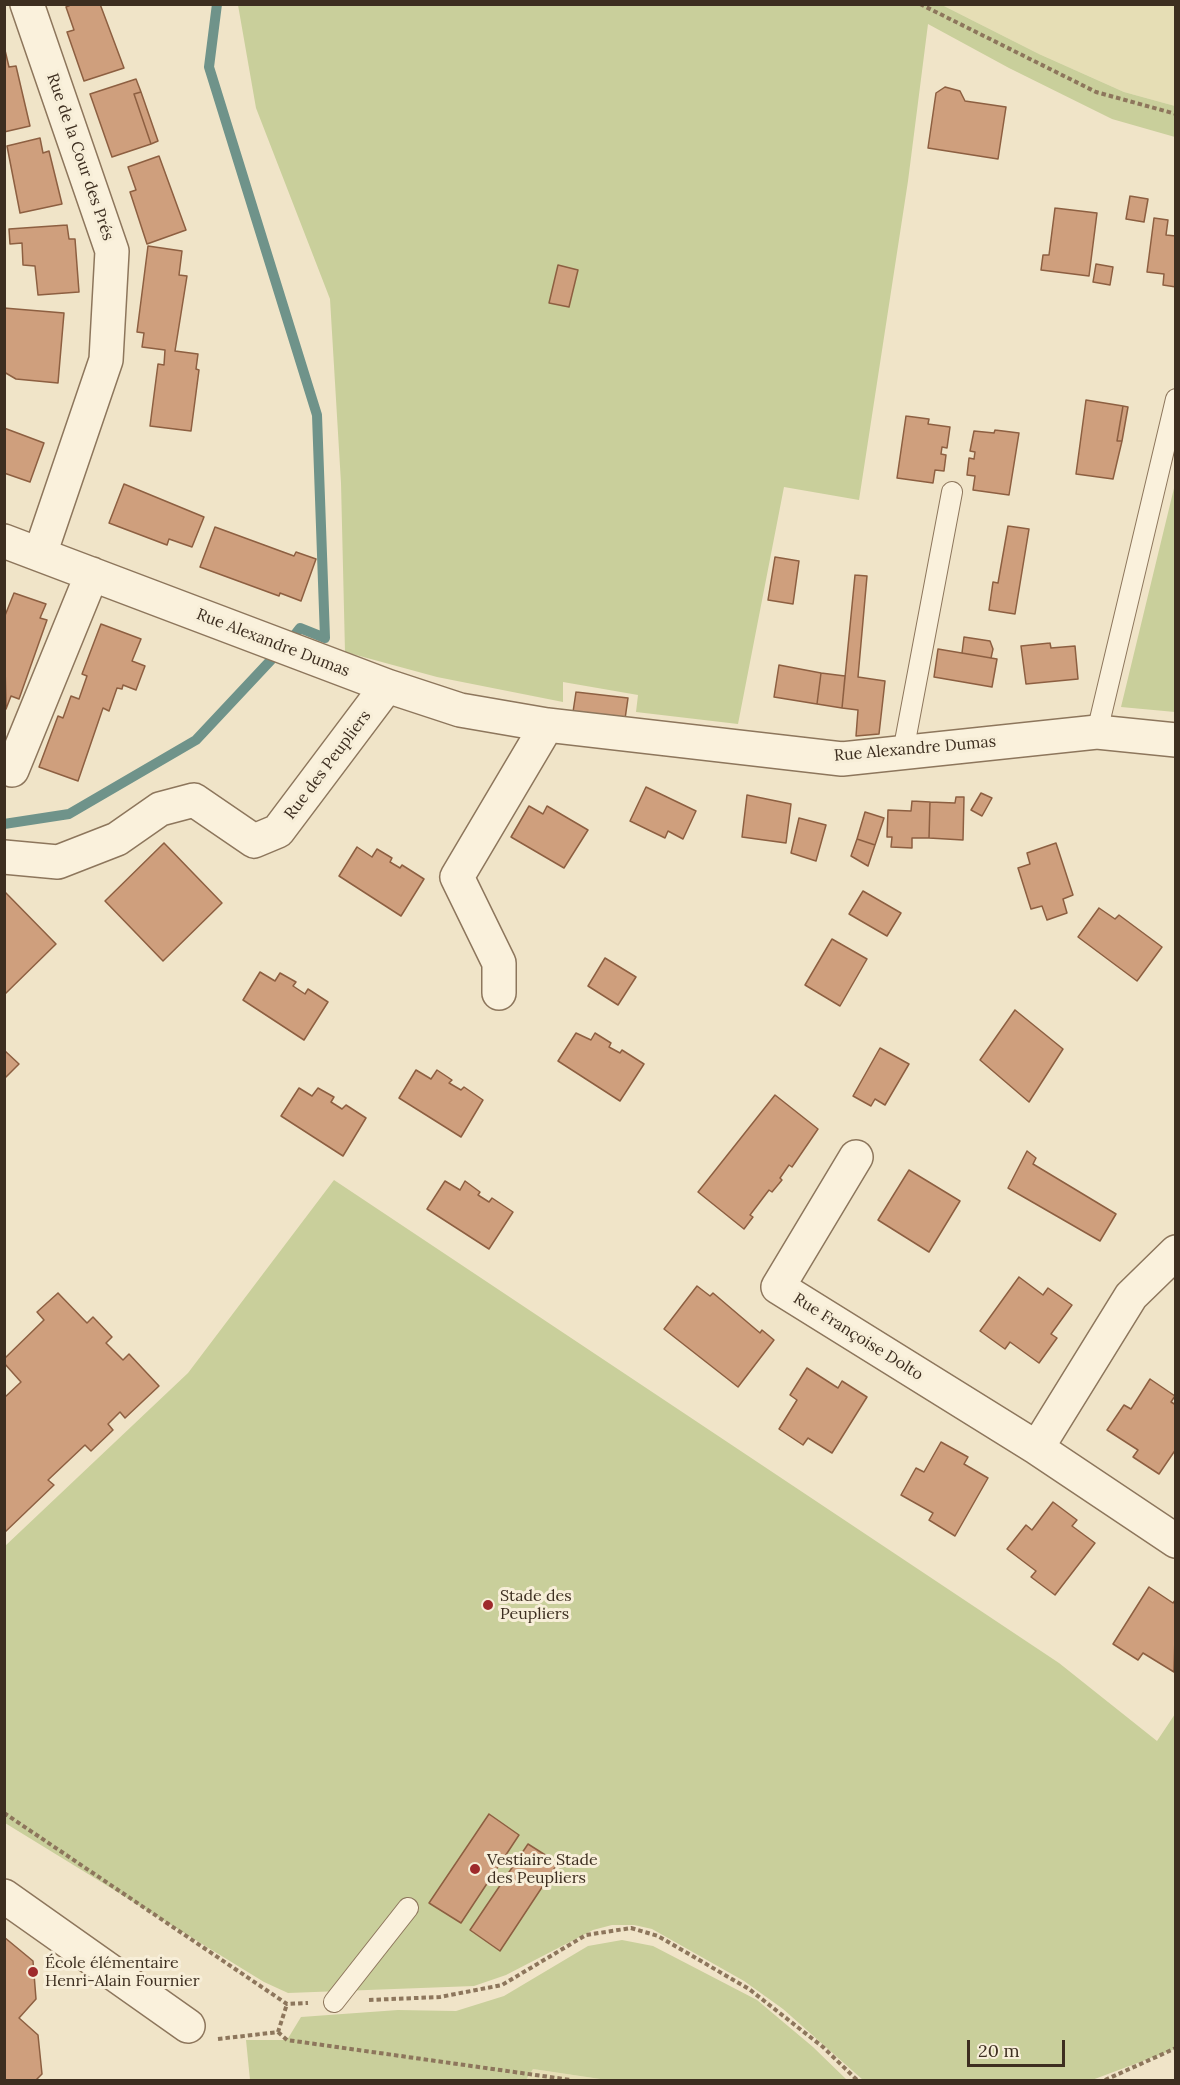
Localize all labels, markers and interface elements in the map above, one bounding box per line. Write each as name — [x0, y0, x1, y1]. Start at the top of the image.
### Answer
street label: Rue de la Cour des Prés — [42, 71, 118, 243]
street label: Rue Alexandre Dumas — [194, 605, 352, 681]
street label: Rue des Peupliers — [281, 707, 375, 823]
street label: Rue Alexandre Dumas — [833, 732, 997, 766]
street label: Rue Françoise Dolto — [789, 1289, 927, 1385]
place label: Stade des Peupliers — [500, 1586, 572, 1624]
marker: Stade des Peupliers — [481, 1598, 495, 1612]
place label: Vestiaire Stade des Peupliers — [487, 1850, 598, 1888]
marker: Vestiaire Stade des Peupliers — [468, 1862, 482, 1876]
place label: École élémentaire Henri-Alain Fournier — [45, 1953, 200, 1991]
marker: École élémentaire Henri-Alain Fournier — [26, 1965, 40, 1979]
scale bar — [970, 2028, 1068, 2066]
text: 20 m — [978, 2039, 1020, 2062]

